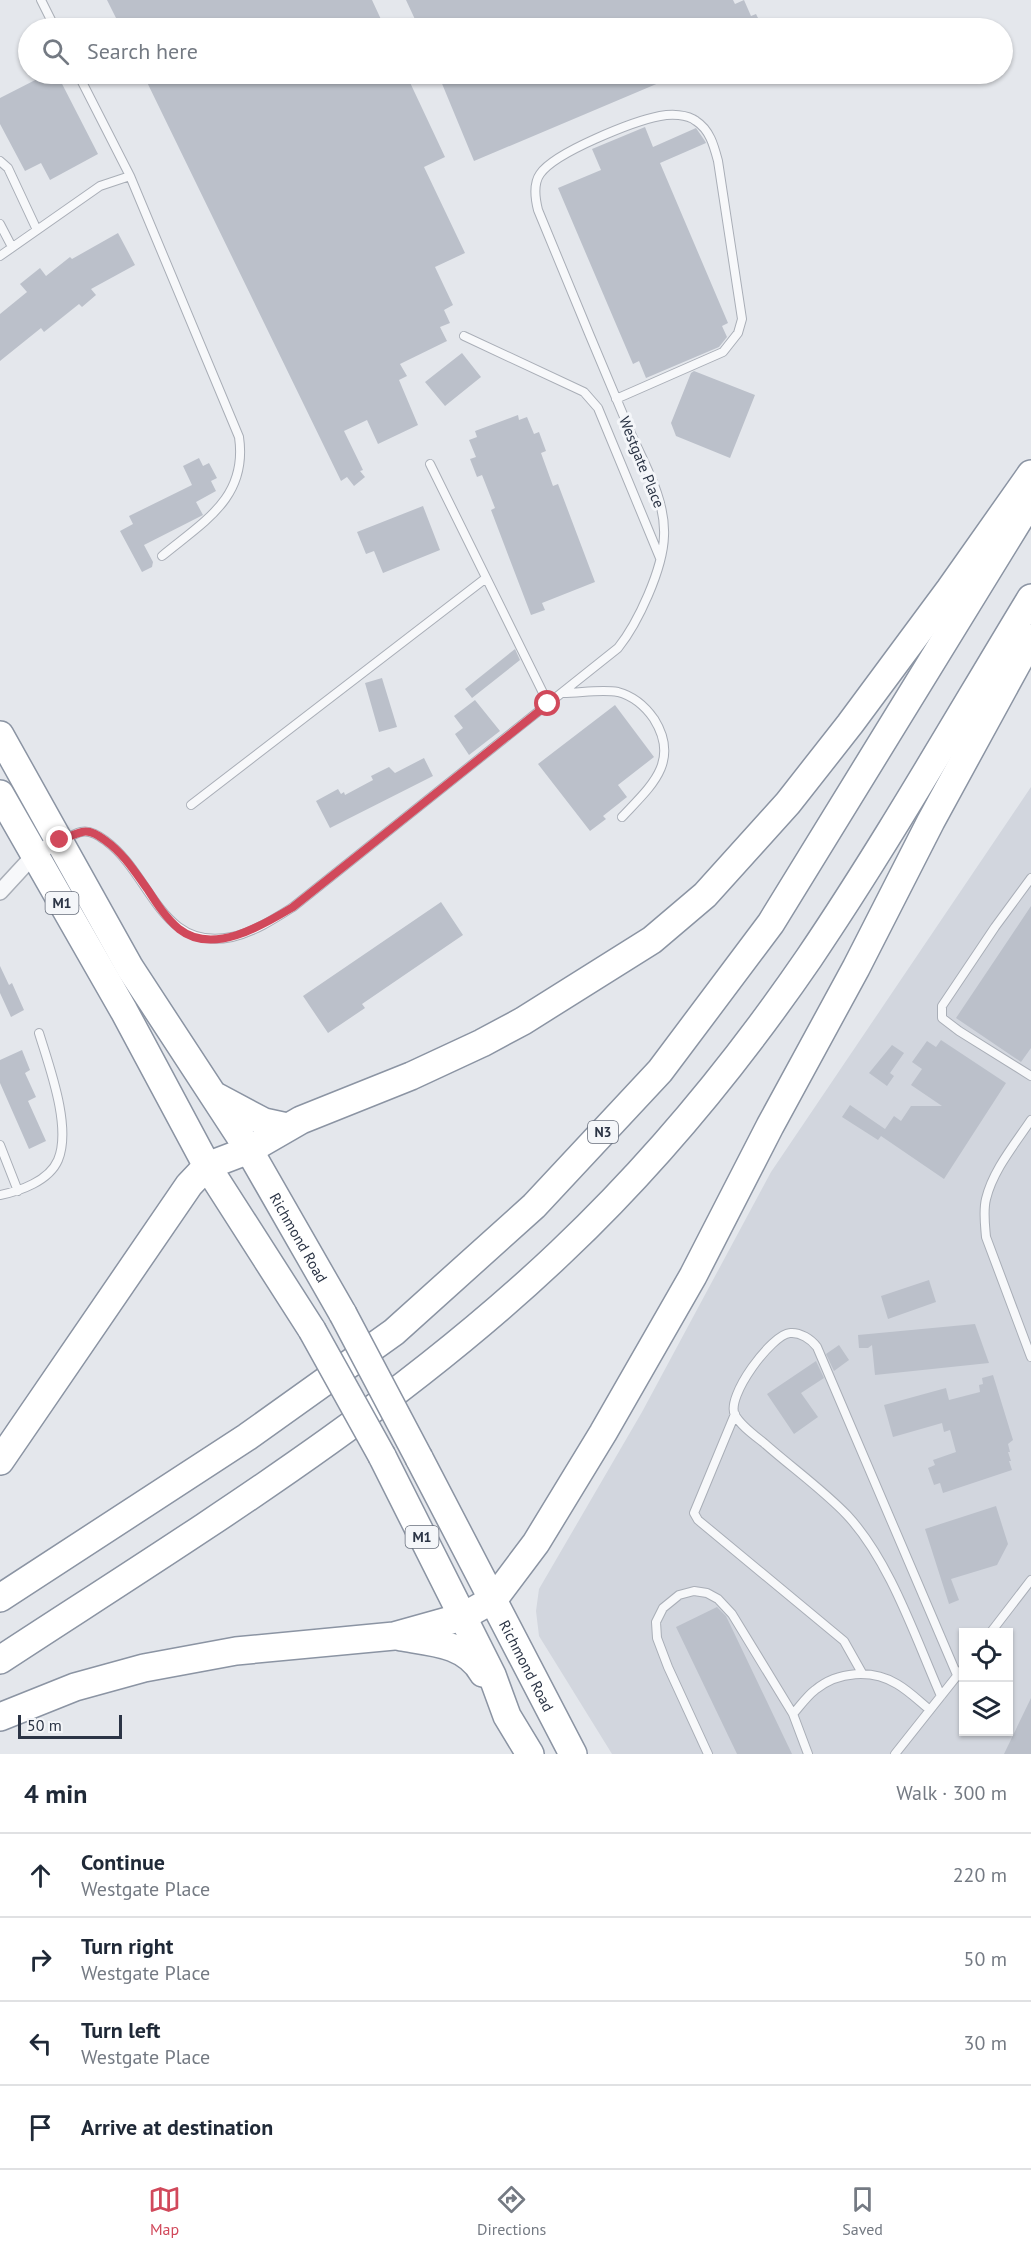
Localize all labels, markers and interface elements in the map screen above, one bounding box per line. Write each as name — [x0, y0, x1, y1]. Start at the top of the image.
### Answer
search box — [18, 18, 1013, 84]
icon: search — [39, 35, 72, 68]
text: Search here — [87, 37, 198, 65]
street label: Westgate Place — [615, 414, 669, 510]
route start — [534, 690, 560, 716]
route end — [46, 826, 72, 852]
road number: M1 — [46, 892, 78, 914]
road number: N3 — [588, 1121, 618, 1143]
street label: Richmond Road — [266, 1189, 332, 1286]
road number: M1 — [406, 1526, 438, 1548]
street label: Richmond Road — [495, 1617, 559, 1714]
map controls — [959, 1628, 1013, 1736]
button: locate — [959, 1628, 1013, 1682]
button: layers — [959, 1682, 1013, 1736]
scale bar — [18, 1712, 122, 1740]
text: 50 m — [27, 1715, 62, 1735]
text: 4 min — [24, 1777, 87, 1810]
text: Walk · 300 m — [896, 1780, 1007, 1806]
text: Continue — [81, 1848, 165, 1876]
icon: ahead — [24, 1859, 57, 1892]
text: 220 m — [953, 1862, 1007, 1888]
text: Westgate Place — [81, 1876, 210, 1902]
text: Turn right — [81, 1932, 173, 1960]
icon: right — [24, 1943, 57, 1976]
text: 50 m — [964, 1946, 1007, 1972]
text: Westgate Place — [81, 1960, 210, 1986]
text: Turn left — [81, 2016, 161, 2044]
icon: left — [24, 2027, 57, 2060]
text: 30 m — [964, 2030, 1007, 2056]
text: Westgate Place — [81, 2044, 210, 2070]
icon: arrive — [24, 2111, 57, 2144]
text: Arrive at destination — [81, 2113, 273, 2141]
tab: Map — [148, 2183, 181, 2239]
tab: Directions — [477, 2183, 546, 2239]
tab: Saved — [842, 2183, 883, 2239]

